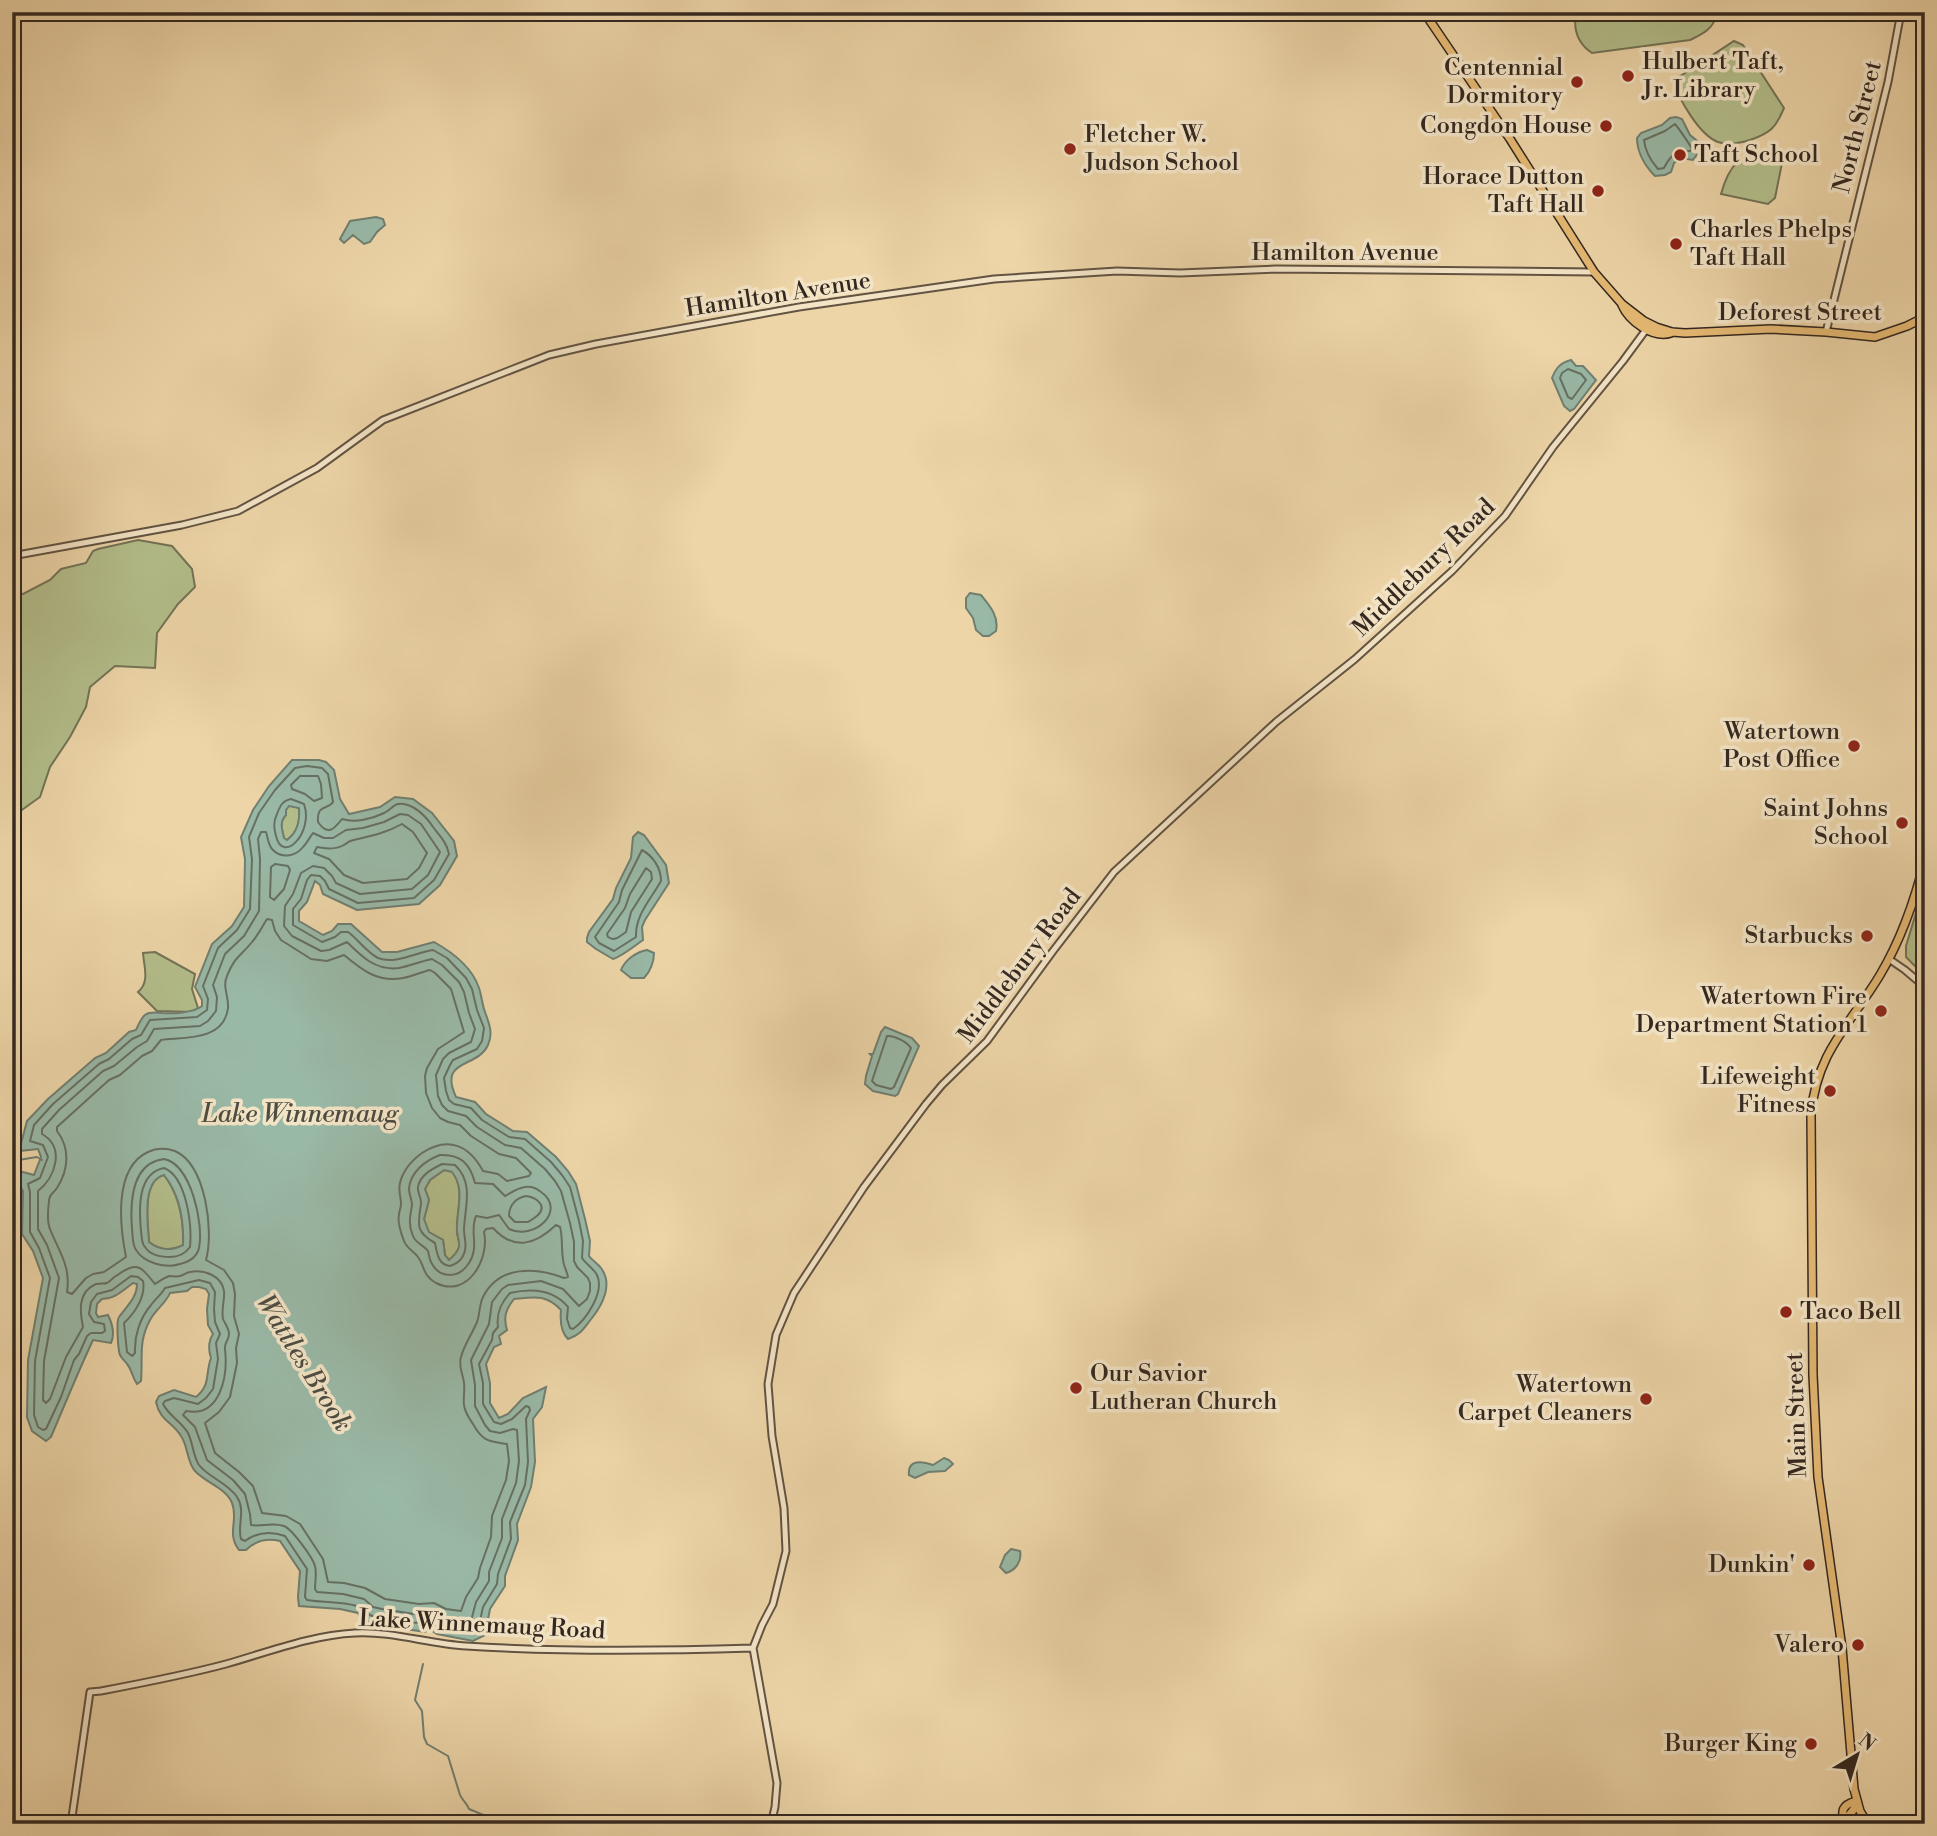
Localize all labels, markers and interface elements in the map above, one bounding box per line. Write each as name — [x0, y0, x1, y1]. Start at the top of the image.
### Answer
place label: Hulbert Taft, Jr. Library — [1641, 47, 1784, 105]
place label: Centennial Dormitory — [1444, 53, 1563, 111]
street label: North Street — [1827, 57, 1889, 196]
marker: Hulbert Taft, Jr. Library — [1620, 68, 1636, 84]
marker: Centennial Dormitory — [1569, 74, 1585, 90]
place label: Congdon House — [1420, 111, 1592, 141]
marker: Congdon House — [1598, 118, 1614, 134]
place label: Fletcher W. Judson School — [1083, 120, 1239, 178]
place label: Taft School — [1694, 140, 1819, 170]
marker: Fletcher W. Judson School — [1062, 141, 1078, 157]
marker: Taft School — [1672, 147, 1688, 163]
place label: Horace Dutton Taft Hall — [1423, 162, 1584, 220]
marker: Horace Dutton Taft Hall — [1590, 183, 1606, 199]
place label: Charles Phelps Taft Hall — [1690, 215, 1852, 273]
marker: Charles Phelps Taft Hall — [1668, 236, 1684, 252]
street label: Hamilton Avenue — [1251, 238, 1439, 268]
street label: Hamilton Avenue — [683, 266, 873, 324]
street label: Deforest Street — [1718, 298, 1883, 328]
street label: Middlebury Road — [1347, 492, 1502, 644]
place label: Watertown Post Office — [1723, 717, 1840, 775]
marker: Watertown Post Office — [1846, 738, 1862, 754]
place label: Saint Johns School — [1764, 794, 1888, 852]
marker: Saint Johns School — [1894, 815, 1910, 831]
street label: Middlebury Road — [952, 882, 1088, 1049]
place label: Starbucks — [1745, 921, 1853, 951]
marker: Starbucks — [1859, 928, 1875, 944]
place label: Watertown Fire Department Station 1 — [1635, 982, 1868, 1040]
marker: Watertown Fire Department Station 1 — [1873, 1003, 1889, 1019]
place label: Lifeweight Fitness — [1700, 1062, 1816, 1120]
marker: Lifeweight Fitness — [1822, 1083, 1838, 1099]
water label: Lake Winnemaug — [201, 1098, 400, 1130]
water label: Wattles Brook — [249, 1288, 359, 1438]
place label: Taco Bell — [1800, 1297, 1901, 1327]
marker: Taco Bell — [1778, 1304, 1794, 1320]
street label: Main Street — [1780, 1351, 1814, 1478]
place label: Our Savior Lutheran Church — [1090, 1359, 1277, 1417]
place label: Watertown Carpet Cleaners — [1458, 1370, 1632, 1428]
marker: Our Savior Lutheran Church — [1068, 1380, 1084, 1396]
marker: Watertown Carpet Cleaners — [1638, 1391, 1654, 1407]
place label: Dunkin' — [1708, 1550, 1795, 1580]
marker: Dunkin' — [1801, 1557, 1817, 1573]
street label: Lake Winnemaug Road — [358, 1604, 606, 1646]
place label: Valero — [1773, 1630, 1844, 1660]
marker: Valero — [1850, 1637, 1866, 1653]
north arrow — [1822, 1720, 1892, 1790]
text: N — [1854, 1728, 1880, 1756]
place label: Burger King — [1664, 1729, 1798, 1759]
marker: Burger King — [1803, 1736, 1819, 1752]

